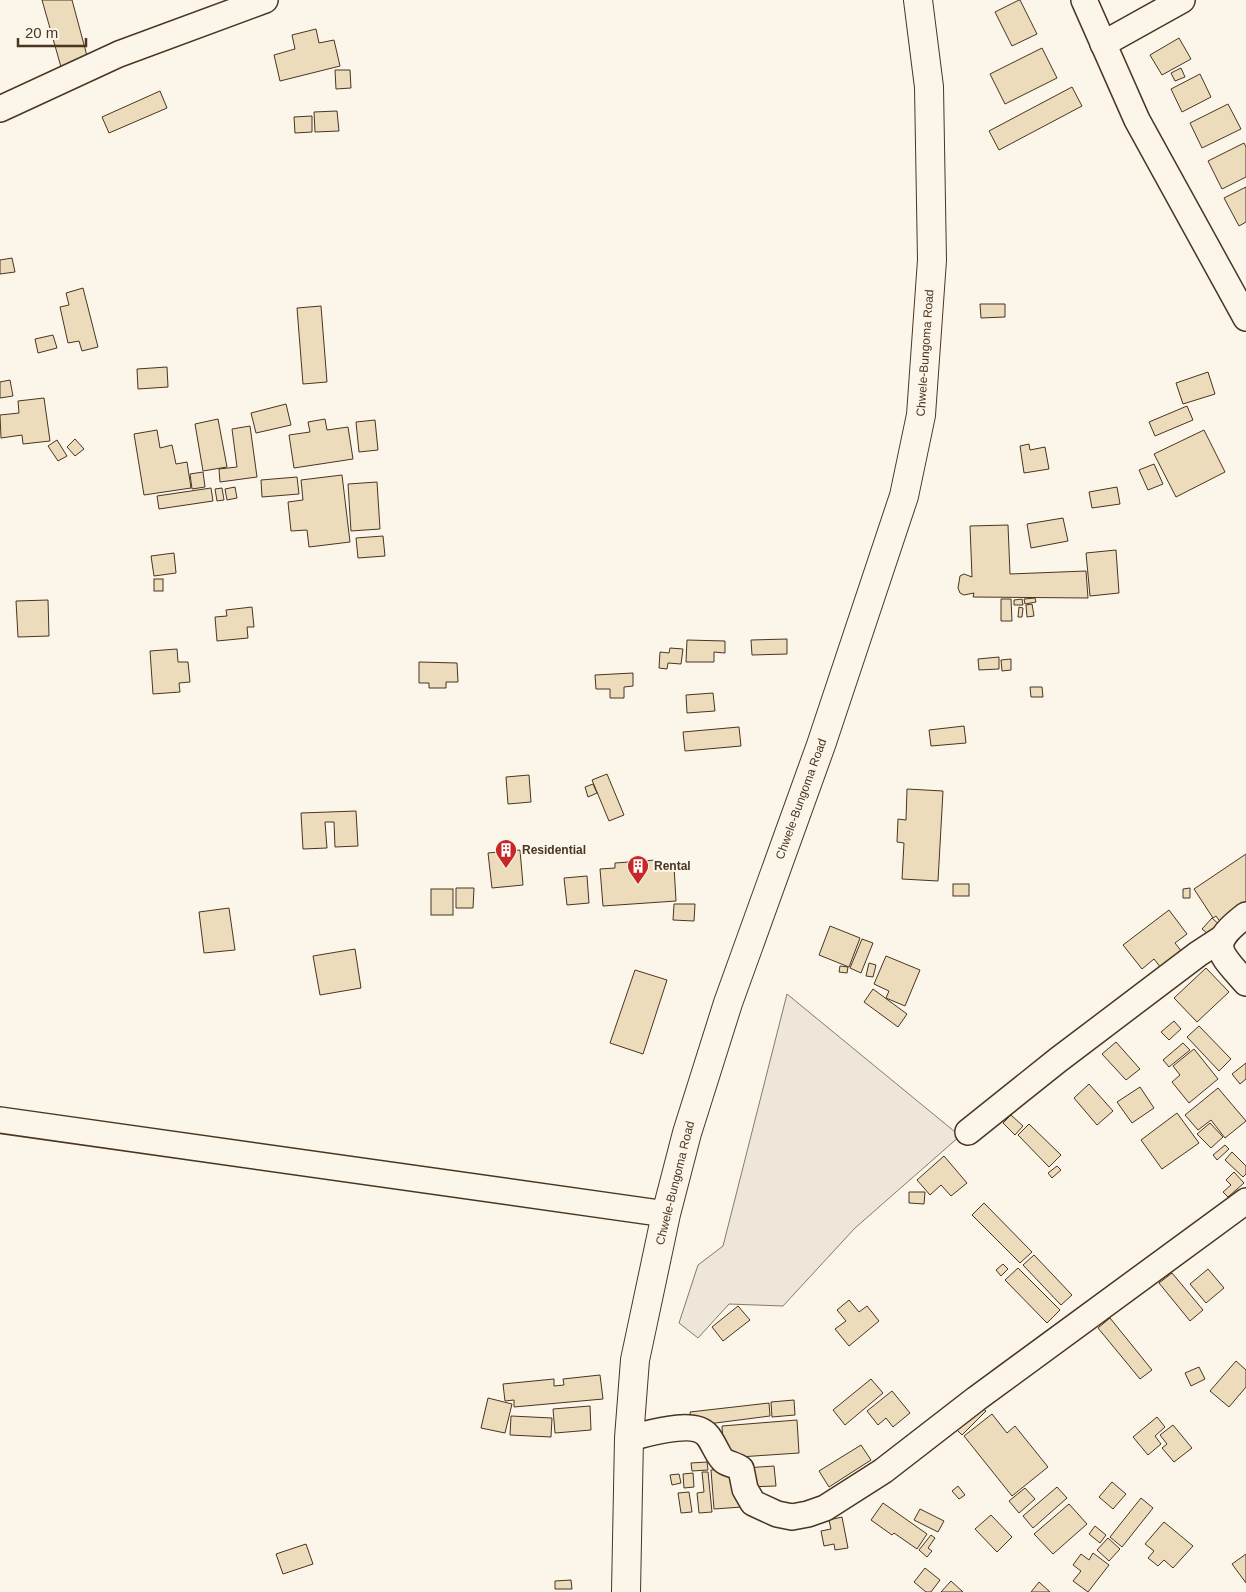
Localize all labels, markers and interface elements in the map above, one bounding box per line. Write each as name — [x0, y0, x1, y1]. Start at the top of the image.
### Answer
scale bar — [18, 15, 85, 47]
text: 20 m — [25, 24, 58, 41]
street label: Chwele-Bungoma Road — [914, 289, 936, 417]
street label: Chwele-Bungoma Road — [773, 737, 829, 861]
building icon: Residential — [494, 838, 518, 869]
place label: Residential — [522, 843, 586, 857]
building icon: Rental — [626, 854, 650, 885]
place label: Rental — [654, 859, 691, 873]
street label: Chwele-Bungoma Road — [653, 1119, 697, 1247]

